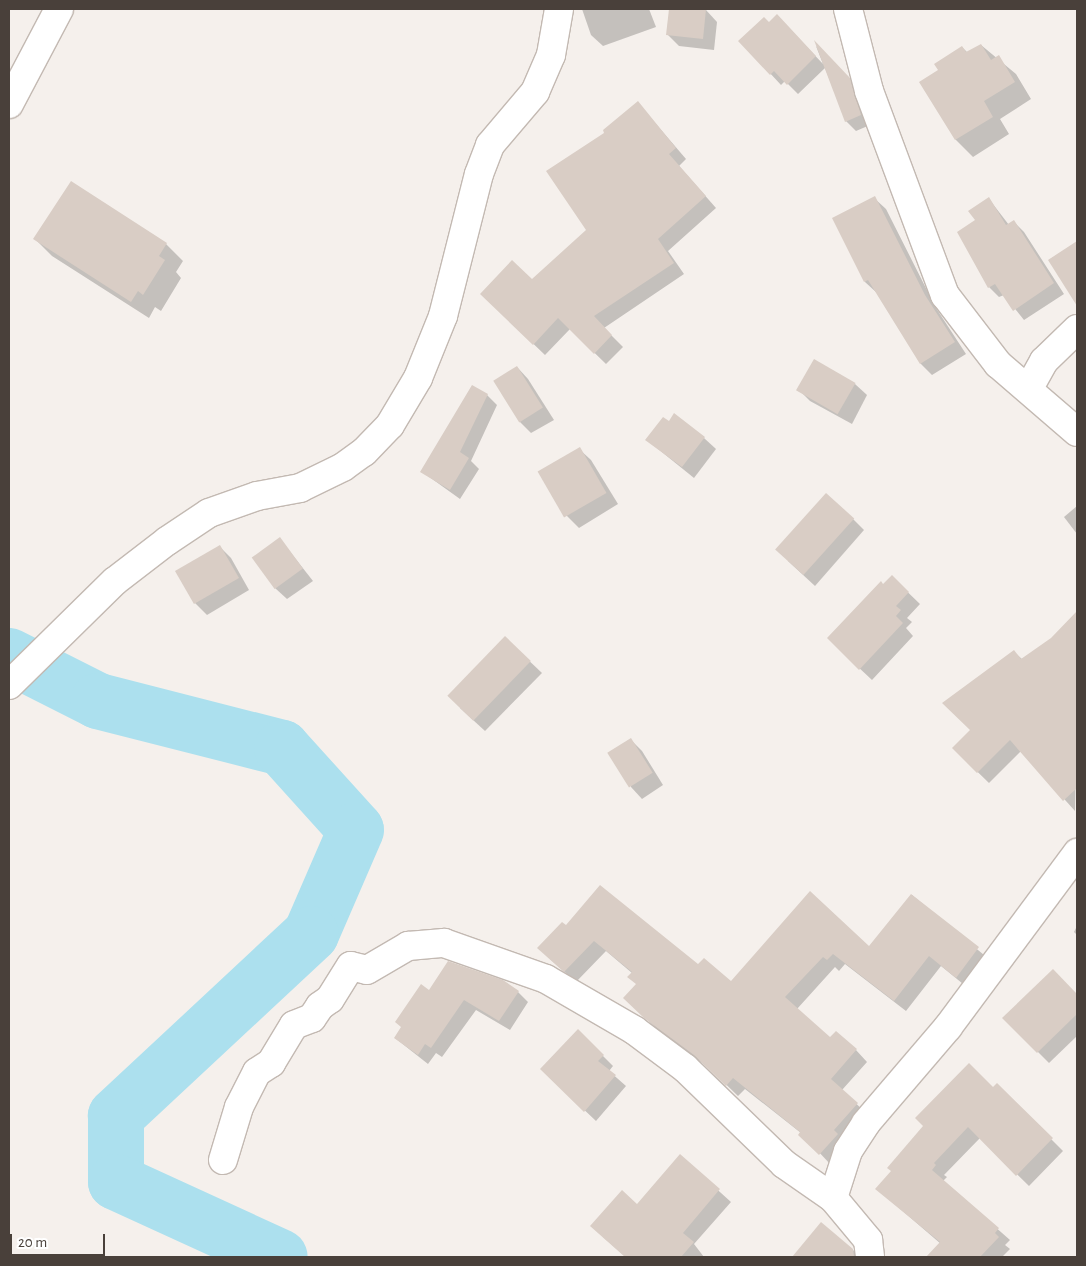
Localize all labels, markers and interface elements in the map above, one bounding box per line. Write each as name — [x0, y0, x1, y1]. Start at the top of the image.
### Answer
scale bar — [12, 1224, 108, 1256]
text: 20 m — [18, 1235, 47, 1250]

